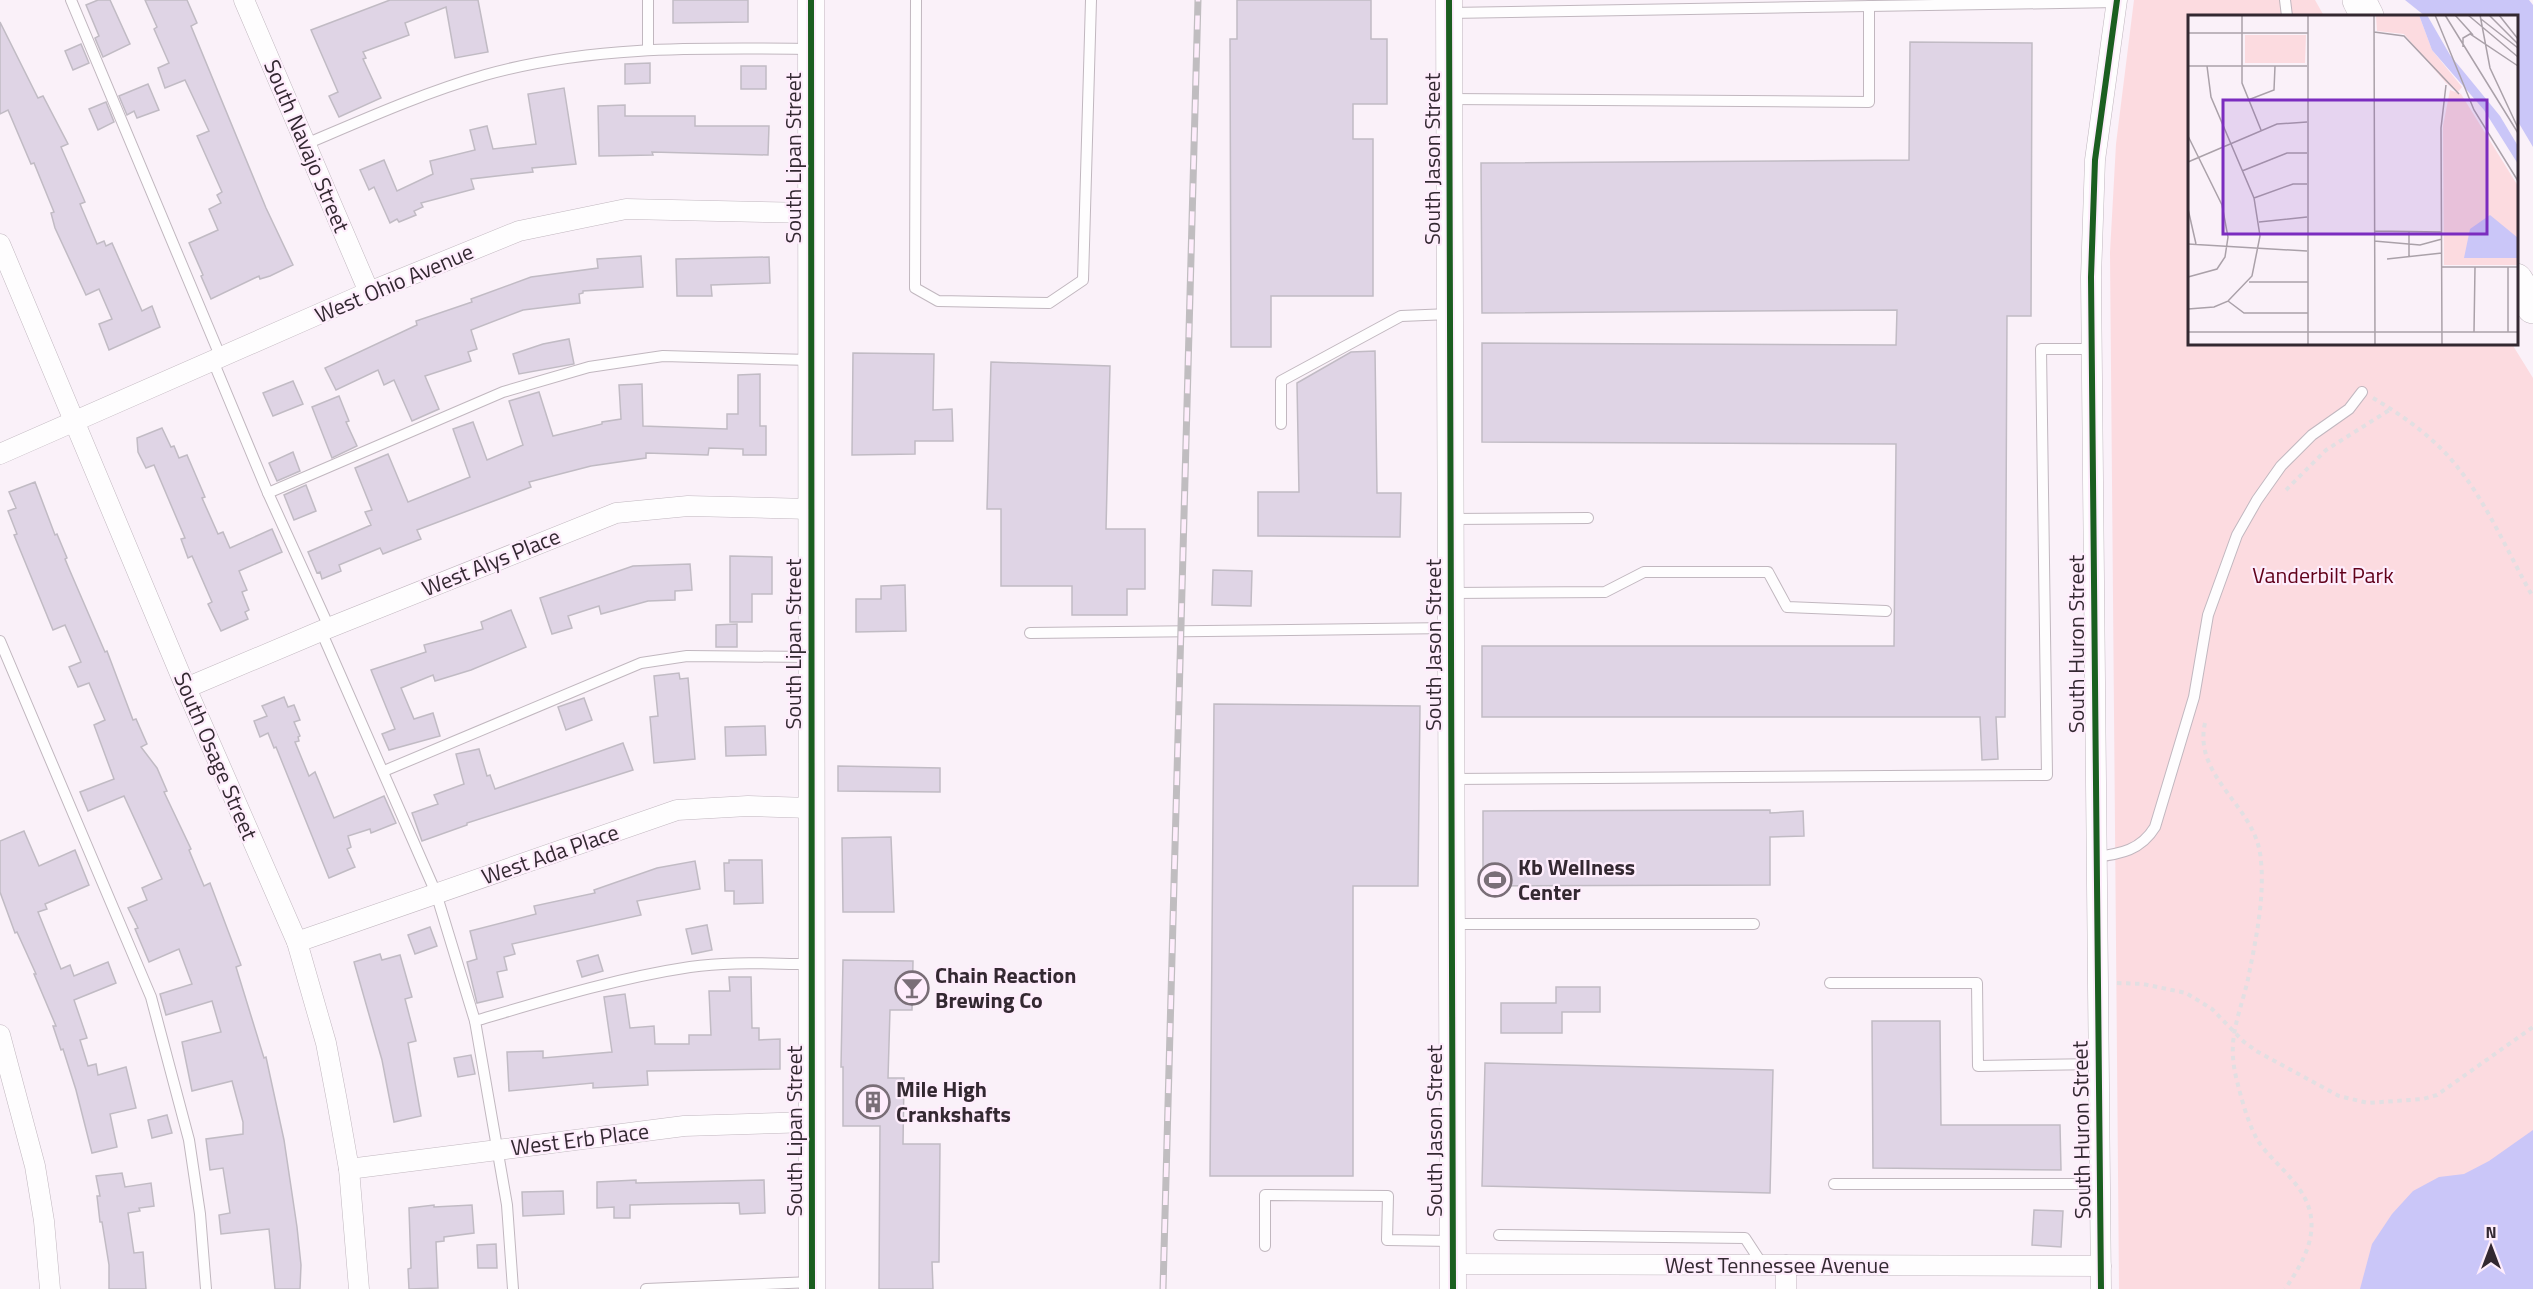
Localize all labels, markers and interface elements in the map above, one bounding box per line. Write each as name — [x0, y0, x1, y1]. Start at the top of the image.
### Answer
inset map — [2188, 15, 2518, 345]
street label: South Navajo Street — [255, 54, 359, 238]
street label: South Lipan Street — [776, 72, 810, 243]
street label: South Jason Street — [1415, 73, 1449, 245]
street label: West Ohio Avenue — [309, 234, 479, 332]
street label: West Alys Place — [417, 519, 565, 605]
street label: South Huron Street — [2059, 554, 2093, 733]
street label: South Lipan Street — [776, 558, 810, 729]
park label: Vanderbilt Park — [2252, 558, 2394, 592]
street label: South Jason Street — [1416, 559, 1450, 731]
street label: South Osage Street — [165, 667, 267, 845]
street label: West Ada Place — [477, 815, 623, 893]
place label: Kb Wellness Center — [1518, 850, 1635, 909]
sports icon: Kb Wellness Center — [1477, 862, 1513, 898]
place label: Chain Reaction Brewing Co — [935, 958, 1076, 1017]
bar icon: Chain Reaction Brewing Co — [894, 970, 930, 1006]
street label: South Huron Street — [2062, 1040, 2100, 1220]
street label: South Lipan Street — [777, 1045, 811, 1216]
street label: South Jason Street — [1417, 1045, 1451, 1217]
place label: Mile High Crankshafts — [896, 1072, 1011, 1131]
building icon: Mile High Crankshafts — [855, 1084, 891, 1120]
street label: West Erb Place — [509, 1114, 651, 1164]
north arrow — [2461, 1217, 2521, 1277]
text: N — [2485, 1220, 2497, 1244]
street label: West Tennessee Avenue — [1665, 1248, 1889, 1282]

